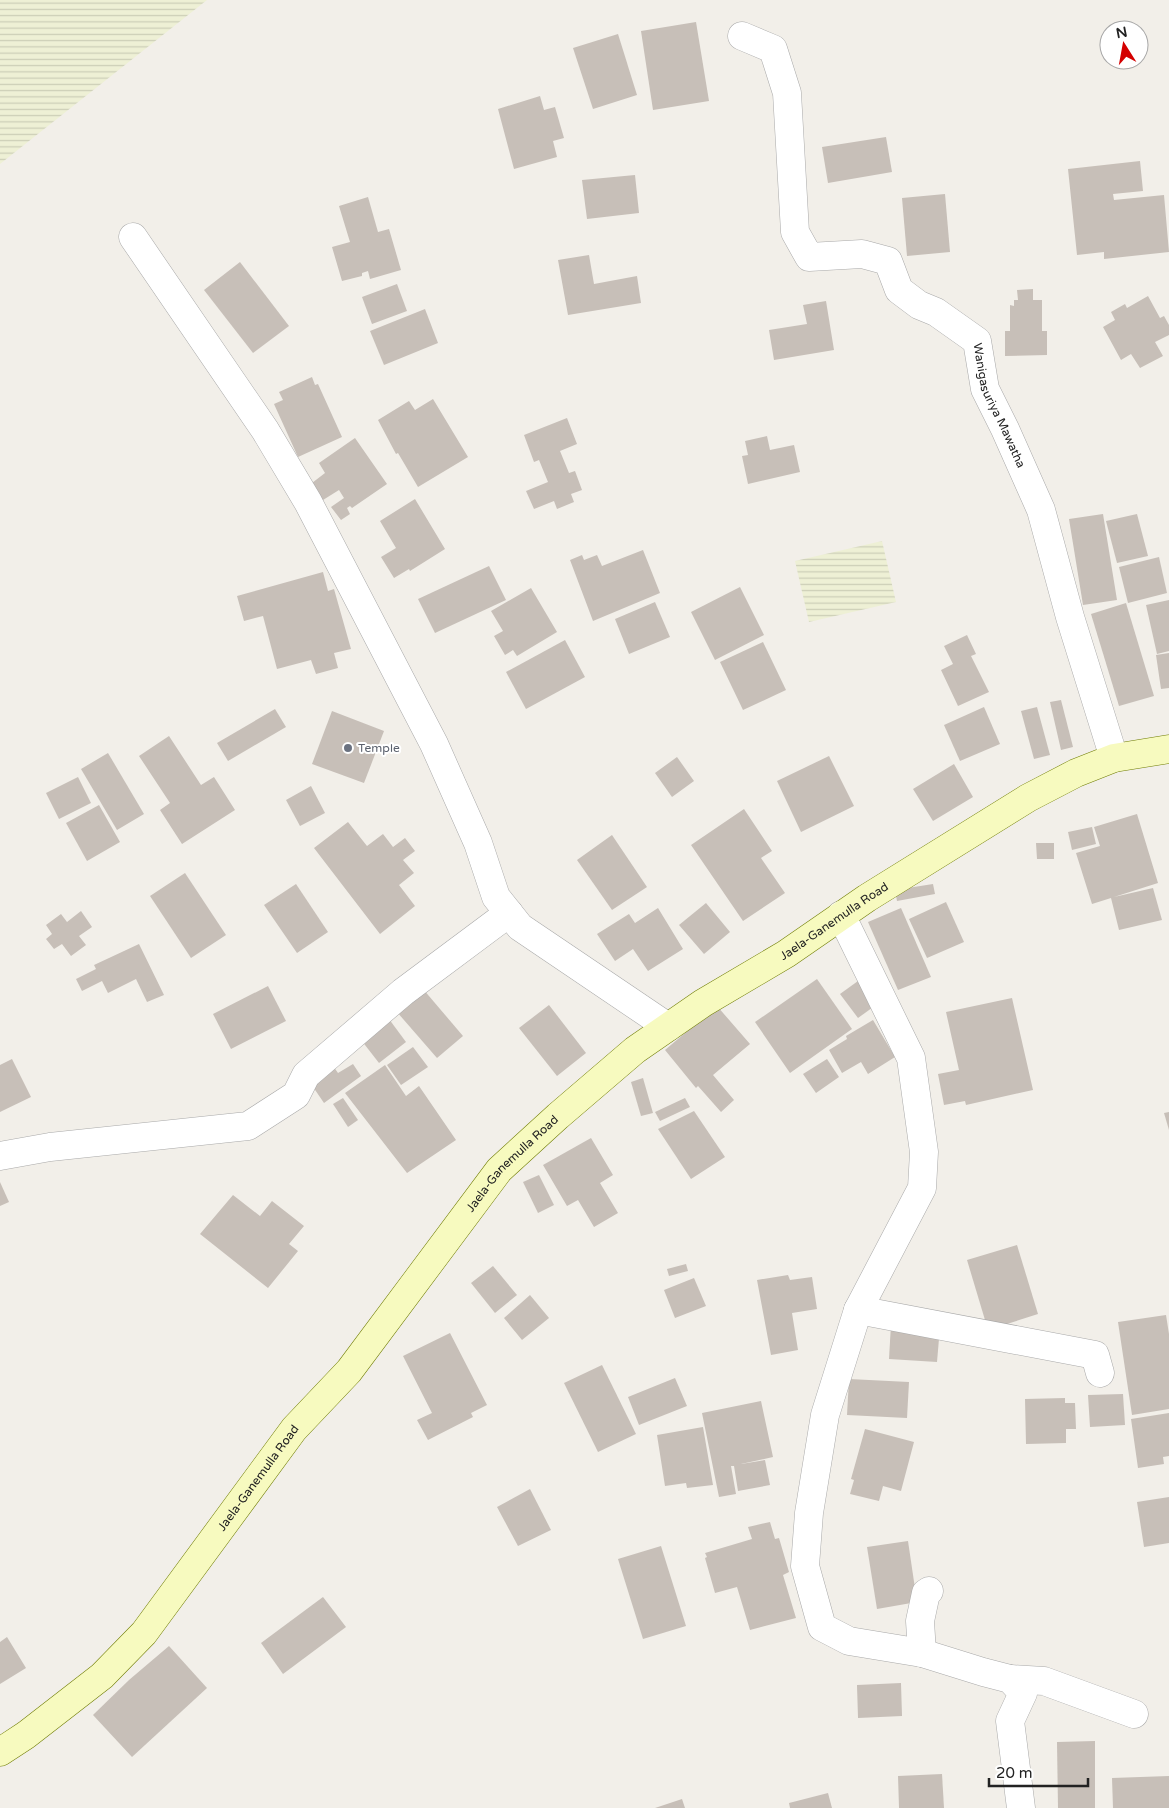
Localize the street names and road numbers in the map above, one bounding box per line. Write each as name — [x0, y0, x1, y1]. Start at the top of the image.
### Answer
street label: Wanigasuriya Mawatha — [970, 342, 1028, 470]
street label: Jaela-Ganemulla Road — [777, 879, 891, 963]
street label: Jaela-Ganemulla Road — [463, 1112, 561, 1215]
street label: Jaela-Ganemulla Road — [215, 1422, 302, 1534]

